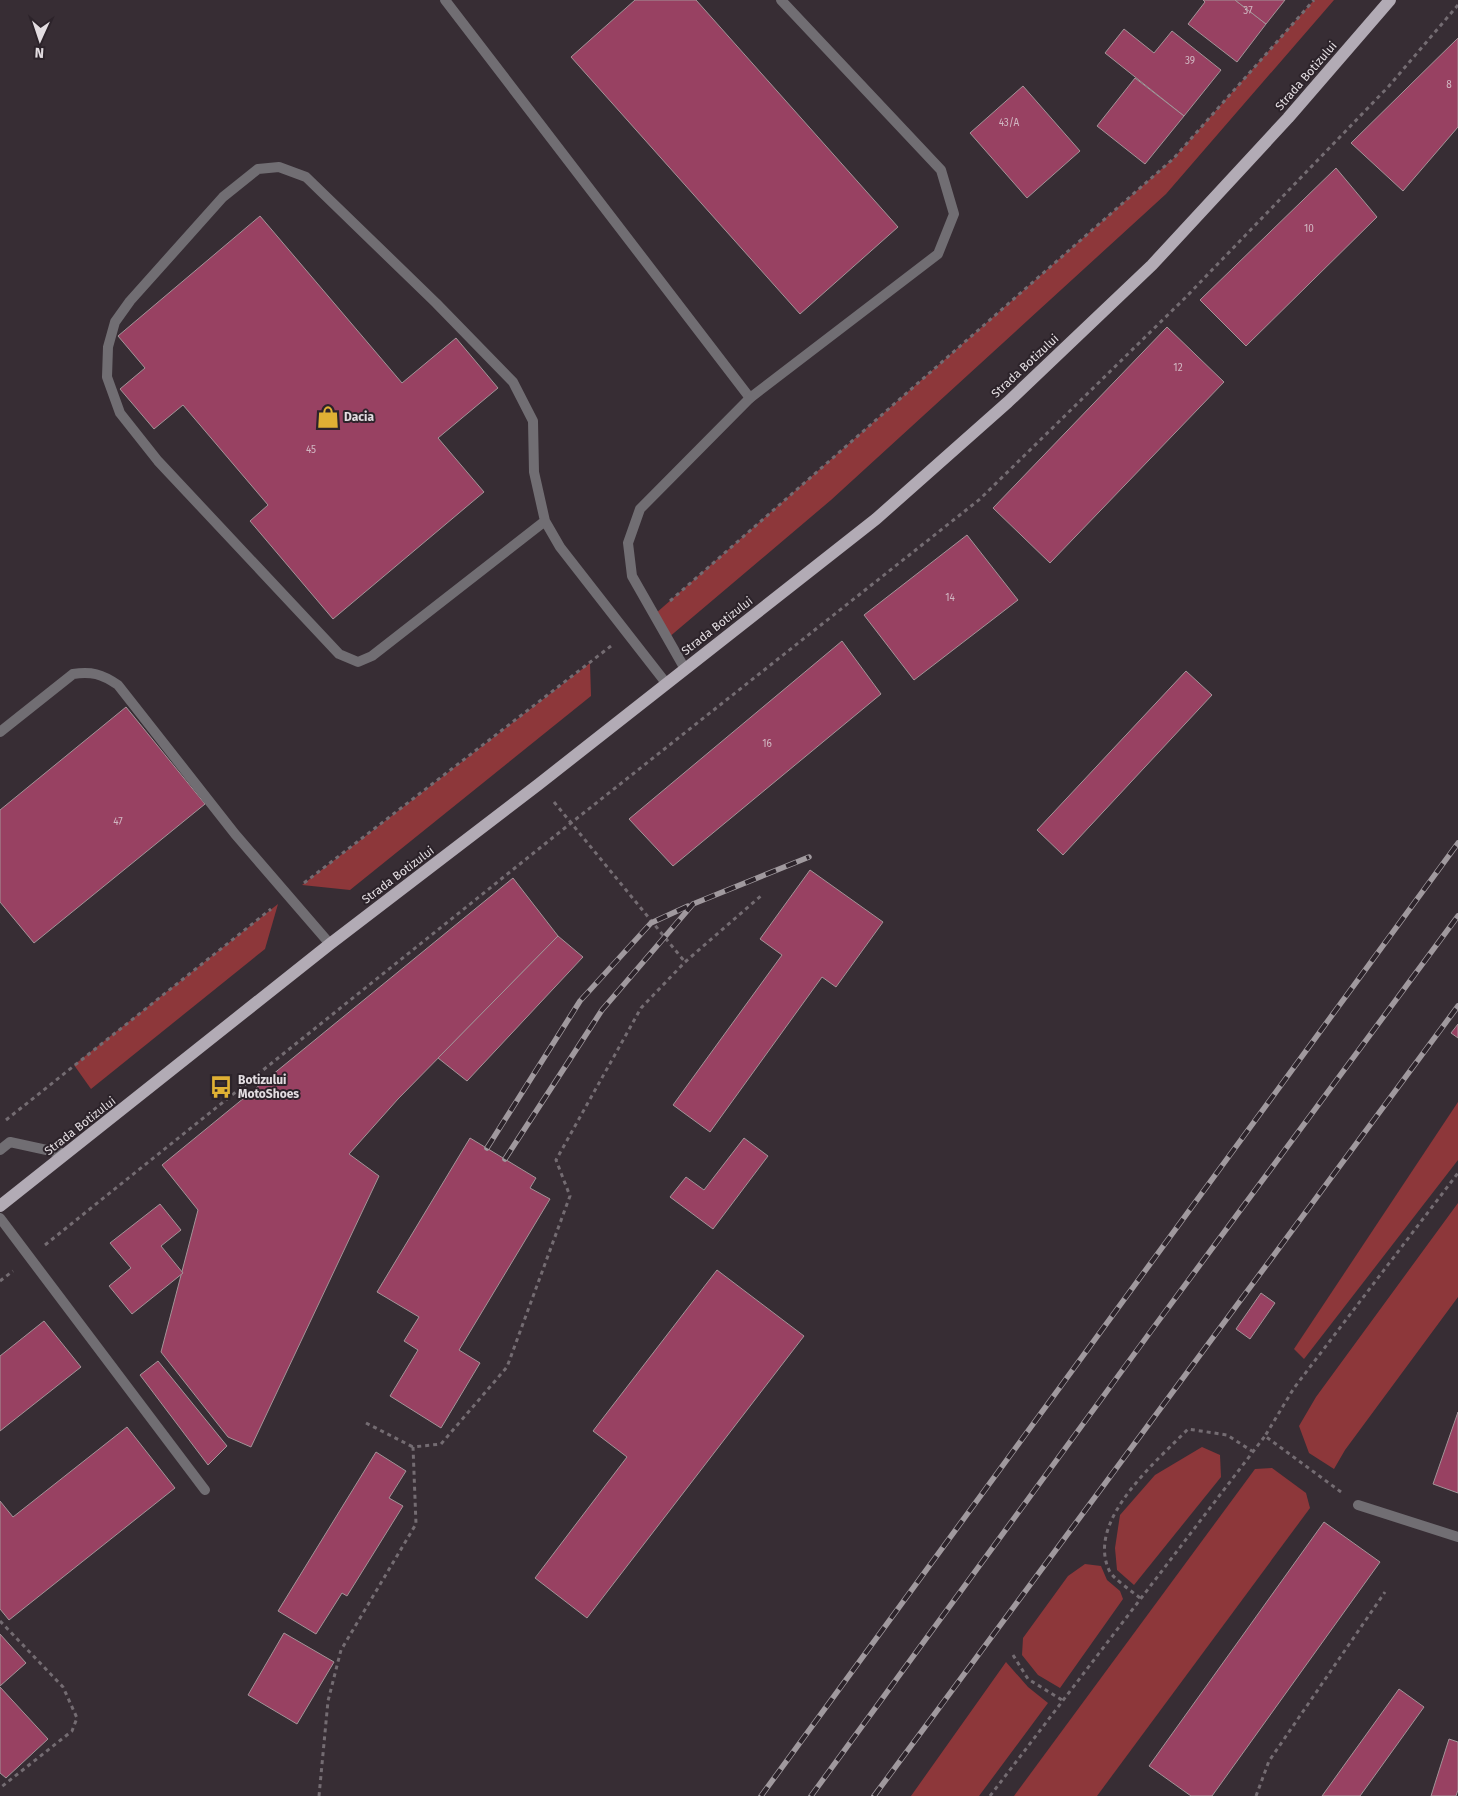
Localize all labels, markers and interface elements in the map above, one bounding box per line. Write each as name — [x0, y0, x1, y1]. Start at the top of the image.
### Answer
house number: 37 — [1243, 5, 1253, 17]
north arrow — [15, 15, 65, 65]
street label: Strada Botizului — [1272, 39, 1340, 113]
text: N — [34, 44, 44, 61]
house number: 39 — [1185, 55, 1195, 67]
house number: 8 — [1446, 79, 1452, 91]
house number: 43/A — [999, 117, 1020, 129]
house number: 10 — [1304, 223, 1314, 235]
street label: Strada Botizului — [989, 331, 1061, 401]
house number: 12 — [1173, 362, 1183, 374]
shop icon: Dacia — [315, 404, 341, 430]
place label: Dacia — [344, 410, 374, 424]
house number: 45 — [306, 444, 316, 456]
house number: 14 — [945, 592, 956, 604]
street label: Strada Botizului — [679, 594, 755, 658]
house number: 16 — [762, 738, 772, 750]
house number: 47 — [113, 816, 123, 828]
street label: Strada Botizului — [359, 843, 437, 907]
place label: Botizului MotoShoes — [238, 1073, 299, 1101]
bus stop icon: Botizului MotoShoes — [208, 1074, 234, 1100]
street label: Strada Botizului — [42, 1094, 118, 1158]

